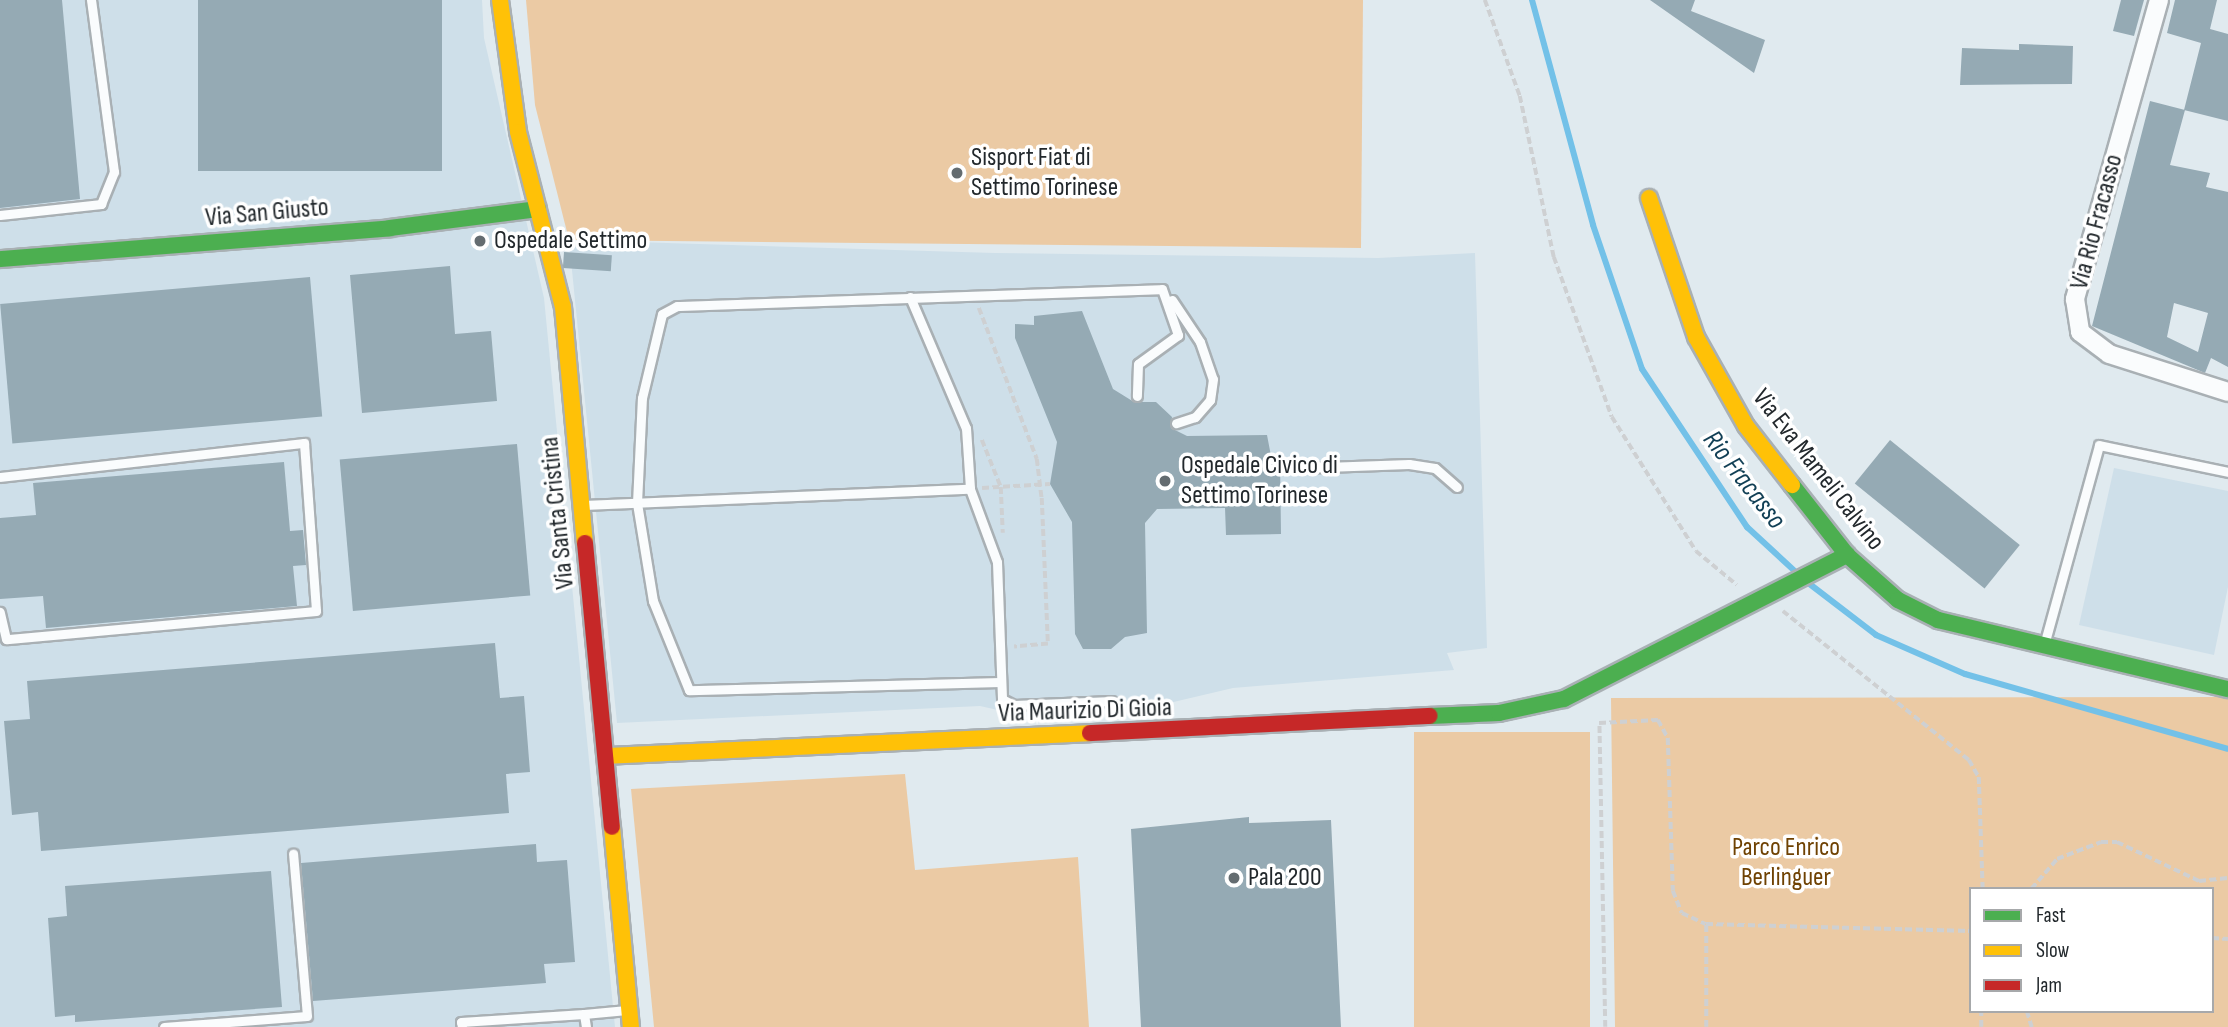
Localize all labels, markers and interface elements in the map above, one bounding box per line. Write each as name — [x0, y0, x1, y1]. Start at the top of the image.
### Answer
place label: Sisport Fiat di Settimo Torinese — [971, 142, 1118, 204]
street label: Via Rio Fracasso — [2064, 151, 2130, 293]
marker: Sisport Fiat di Settimo Torinese — [949, 165, 965, 181]
street label: Via San Giusto — [204, 192, 330, 234]
place label: Ospedale Settimo — [494, 225, 647, 257]
marker: Ospedale Settimo — [472, 233, 488, 249]
street label: Via Eva Mameli Calvino — [1745, 383, 1891, 557]
water label: Rio Fracasso — [1695, 424, 1793, 536]
street label: Via Santa Cristina — [534, 435, 582, 591]
place label: Ospedale Civico di Settimo Torinese — [1181, 450, 1338, 512]
marker: Ospedale Civico di Settimo Torinese — [1155, 471, 1175, 491]
street label: Via Maurizio Di Gioia — [998, 692, 1172, 730]
park label: Parco Enrico Berlinguer — [1732, 832, 1840, 894]
place label: Pala 200 — [1248, 862, 1322, 894]
marker: Pala 200 — [1226, 870, 1242, 886]
legend — [1969, 887, 2214, 1013]
text: Fast — [2036, 903, 2066, 928]
text: Slow — [2036, 938, 2069, 963]
text: Jam — [2036, 973, 2062, 998]

